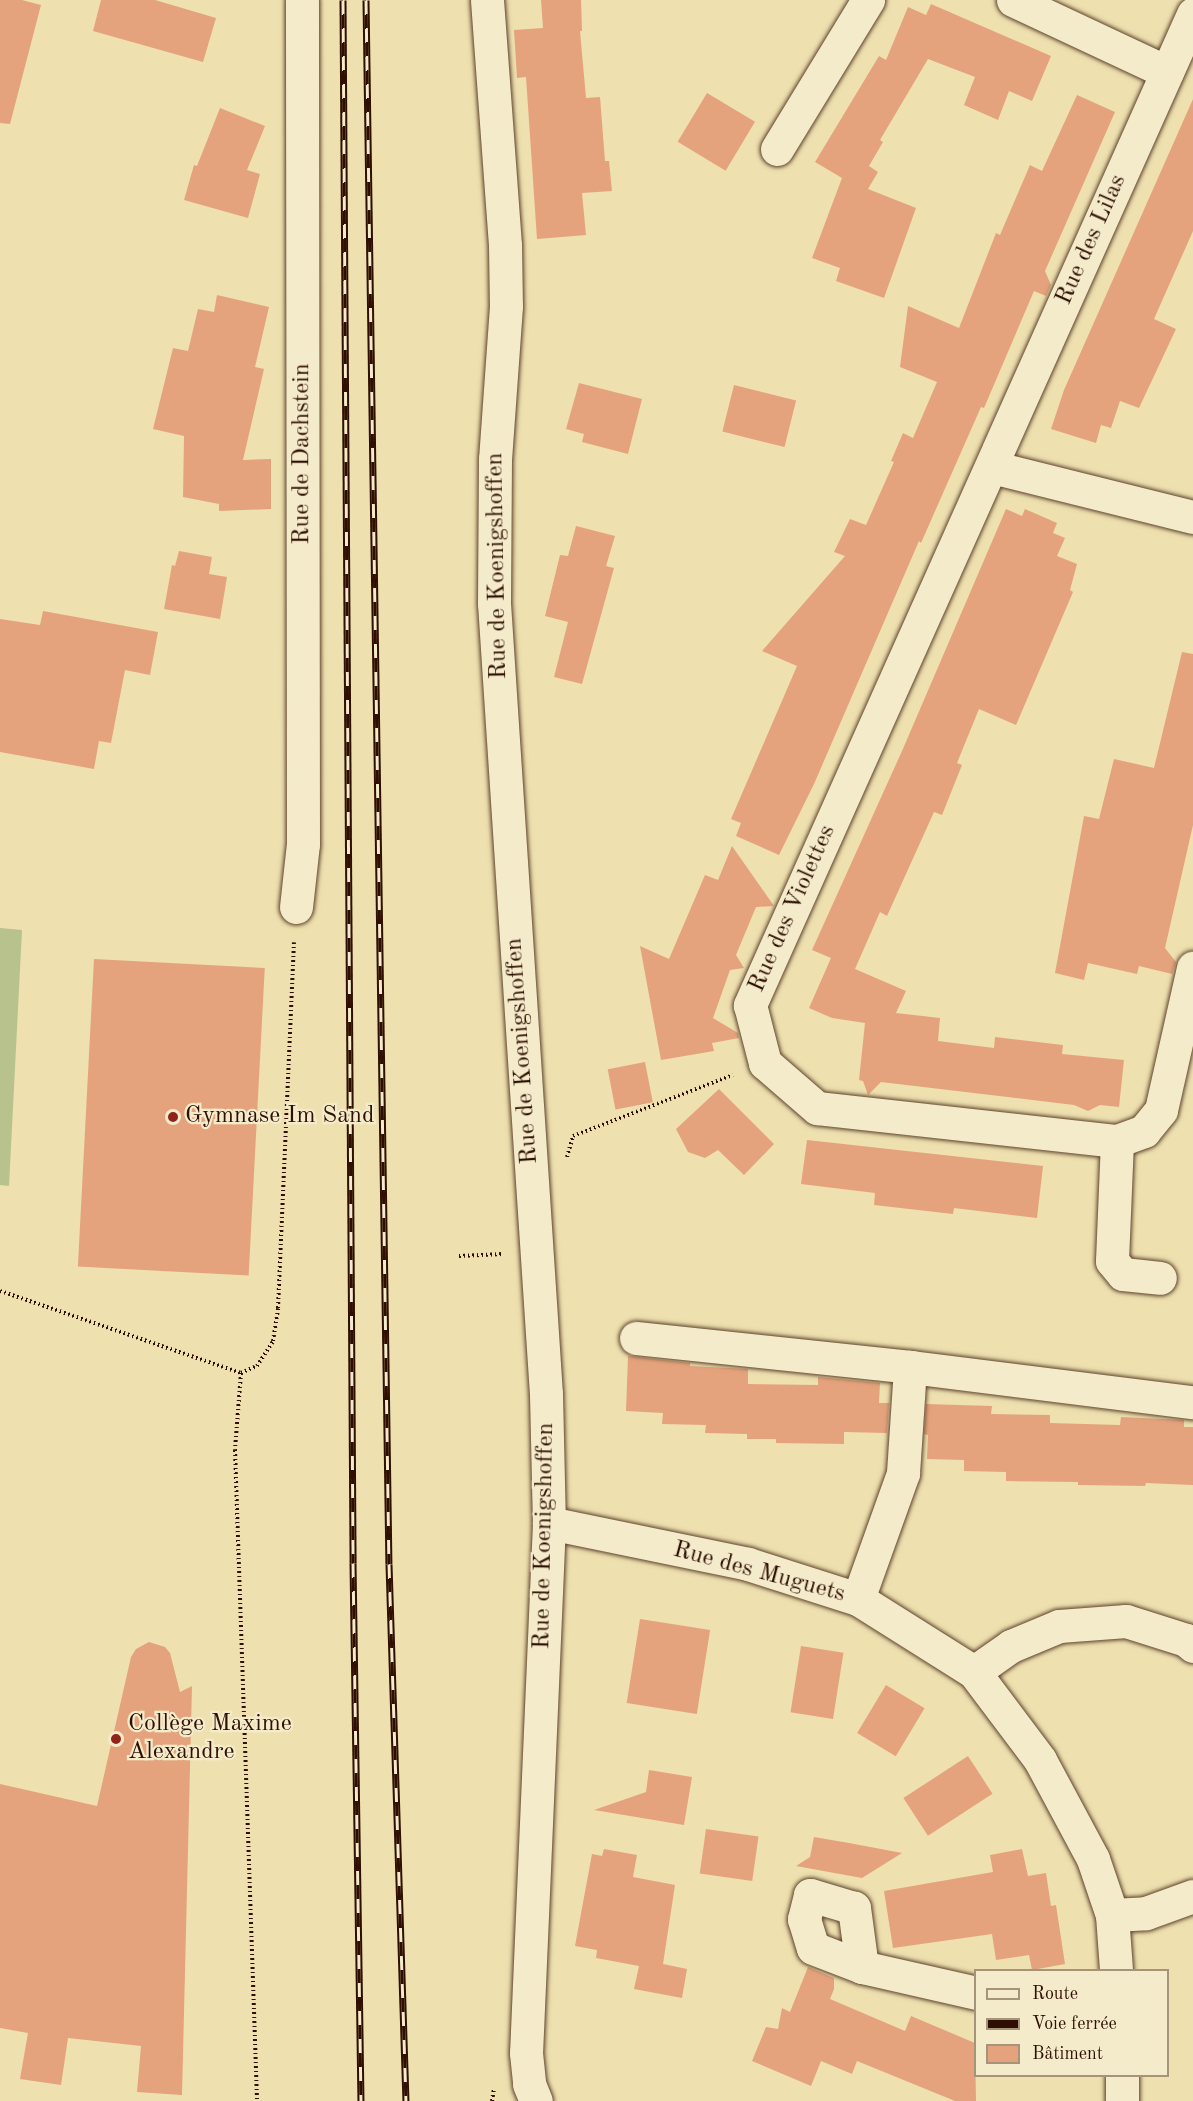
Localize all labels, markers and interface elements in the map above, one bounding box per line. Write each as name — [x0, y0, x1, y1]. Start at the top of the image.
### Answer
street label: Rue des Lilas — [1050, 170, 1134, 310]
street label: Rue de Dachstein — [289, 363, 317, 545]
street label: Rue de Koenigshoffen — [482, 452, 514, 680]
street label: Rue des Violettes — [743, 821, 843, 997]
street label: Rue de Koenigshoffen — [501, 937, 545, 1165]
place label: Gymnase Im Sand — [185, 1103, 375, 1131]
marker: Gymnase Im Sand — [166, 1110, 180, 1124]
street label: Rue de Koenigshoffen — [529, 1422, 561, 1650]
street label: Rue des Muguets — [670, 1536, 848, 1610]
place label: Collège Maxime Alexandre — [128, 1711, 292, 1767]
marker: Collège Maxime Alexandre — [109, 1732, 123, 1746]
legend — [974, 1969, 1169, 2077]
text: Route — [1032, 1985, 1078, 2003]
text: Voie ferrée — [1032, 2015, 1117, 2033]
text: Bâtiment — [1032, 2045, 1103, 2063]

